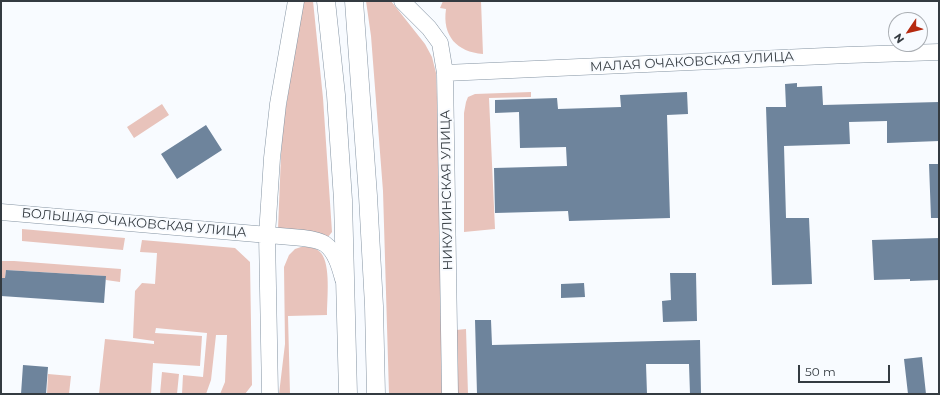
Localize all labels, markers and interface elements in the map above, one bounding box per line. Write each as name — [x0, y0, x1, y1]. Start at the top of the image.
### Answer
north arrow — [888, 12, 928, 52]
text: N — [891, 31, 907, 46]
street label: МАЛАЯ ОЧАКОВСКАЯ УЛИЦА — [590, 49, 794, 75]
street label: НИКУЛИНСКАЯ УЛИЦА — [438, 110, 456, 270]
street label: БОЛЬШАЯ ОЧАКОВСКАЯ УЛИЦА — [21, 205, 247, 241]
scale bar — [800, 357, 892, 383]
text: 50 m — [805, 364, 836, 379]

